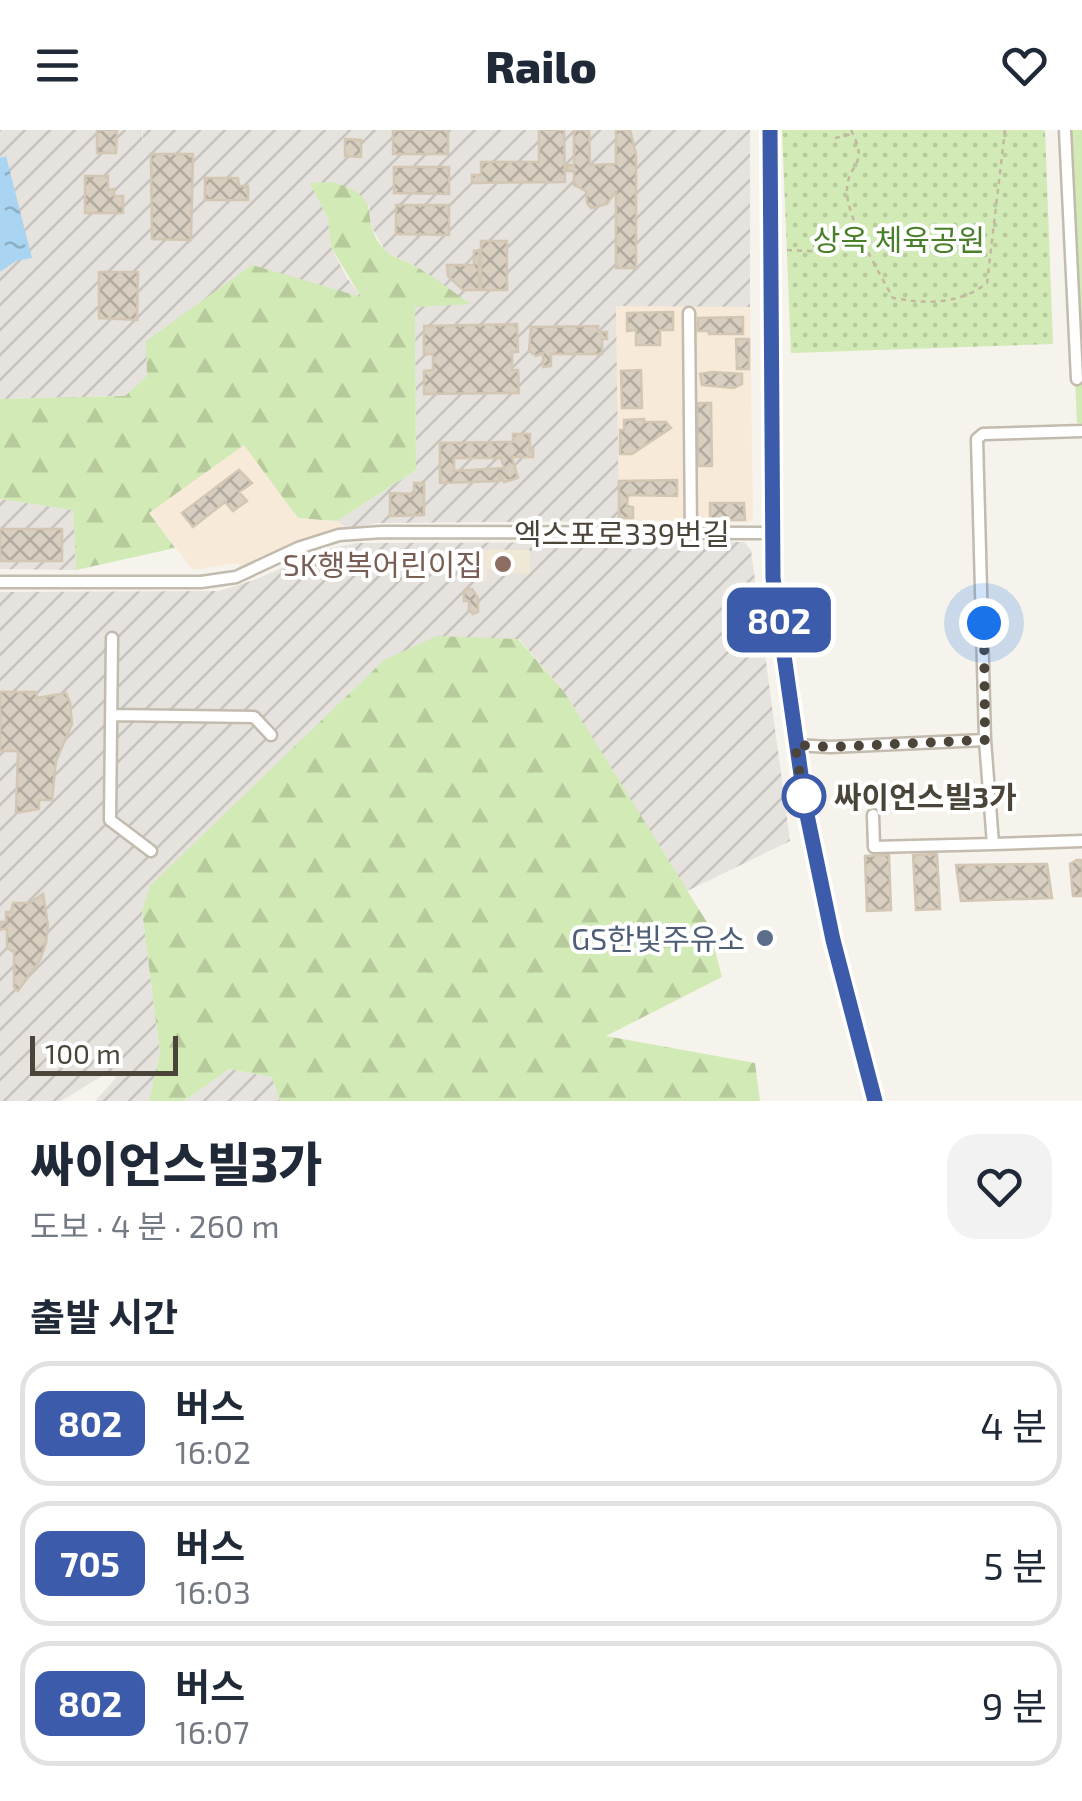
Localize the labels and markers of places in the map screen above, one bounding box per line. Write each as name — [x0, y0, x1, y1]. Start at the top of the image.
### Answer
place label: SK행복어린이집 — [283, 546, 483, 582]
marker: SK행복어린이집 — [492, 553, 514, 575]
marker: 싸이언스빌3가 — [783, 775, 825, 817]
place label: 싸이언스빌3가 — [834, 778, 1017, 814]
place label: GS한빛주유소 — [571, 920, 745, 956]
marker: GS한빛주유소 — [754, 927, 776, 949]

